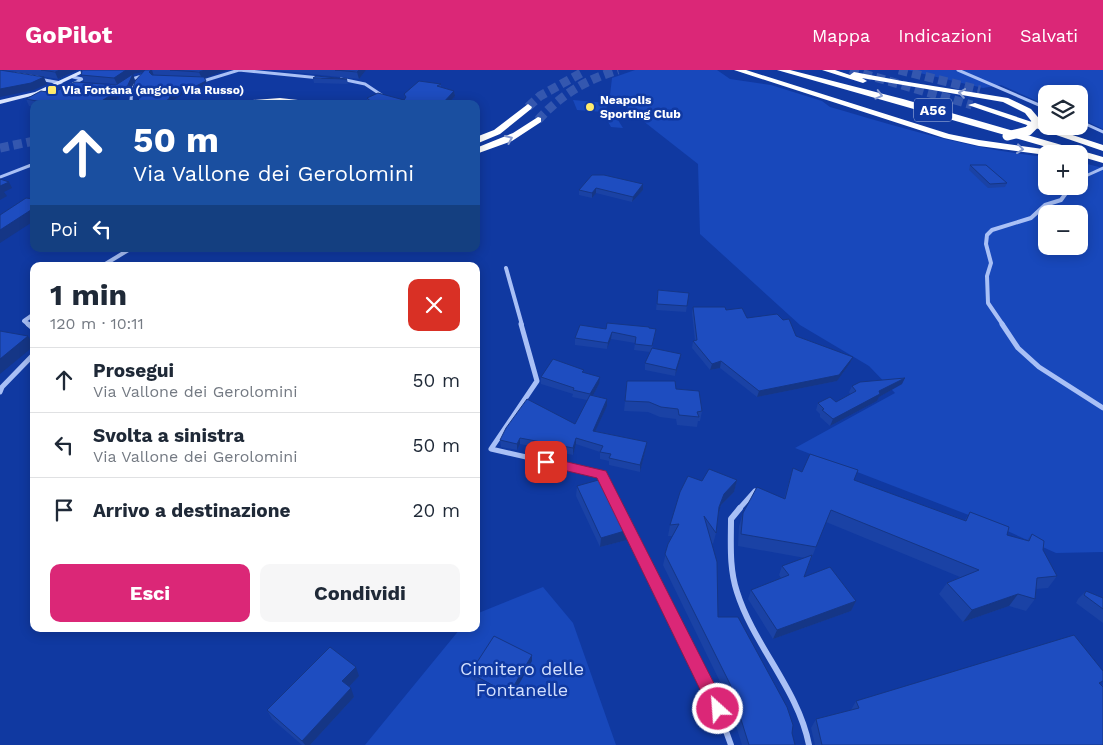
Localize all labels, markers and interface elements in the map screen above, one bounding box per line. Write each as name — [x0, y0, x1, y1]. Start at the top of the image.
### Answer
text: GoPilot — [25, 21, 112, 49]
text: Mappa — [812, 25, 870, 46]
text: Indicazioni — [898, 25, 992, 46]
text: Salvati — [1020, 25, 1078, 46]
place label: Via Fontana (angolo Via Russo) — [62, 83, 244, 97]
marker: Via Fontana (angolo Via Russo) — [46, 84, 58, 96]
map controls — [1038, 85, 1088, 255]
button: layers — [1038, 85, 1088, 135]
one-way arrow — [958, 88, 966, 99]
one-way arrow — [875, 90, 883, 100]
place label: Neapolis Sporting Club — [600, 93, 681, 121]
road number: A56 — [914, 98, 952, 122]
marker: Neapolis Sporting Club — [584, 101, 596, 113]
text: 50 m — [133, 119, 219, 161]
icon: ahead — [50, 120, 115, 185]
one-way arrow — [504, 135, 513, 146]
one-way arrow — [1016, 143, 1024, 153]
button: + — [1038, 145, 1088, 195]
text: Via Vallone dei Gerolomini — [133, 161, 414, 186]
button: − — [1038, 205, 1088, 255]
icon: left — [88, 215, 116, 243]
text: Poi — [50, 218, 78, 241]
text: 1 min — [50, 277, 127, 312]
button: close — [408, 279, 460, 331]
text: 120 m · 10:11 — [50, 314, 144, 333]
text: Prosegui — [93, 359, 174, 382]
icon: ahead — [50, 366, 78, 394]
text: 50 m — [413, 369, 460, 392]
text: Via Vallone dei Gerolomini — [93, 382, 298, 401]
text: Svolta a sinistra — [93, 424, 244, 447]
icon: left — [50, 431, 78, 459]
text: 50 m — [413, 434, 460, 457]
pin — [525, 441, 567, 483]
text: Via Vallone dei Gerolomini — [93, 447, 298, 466]
icon: arrive — [532, 448, 560, 476]
icon: arrive — [50, 496, 78, 524]
text: Arrivo a destinazione — [93, 499, 290, 522]
text: 20 m — [413, 499, 460, 522]
button: Esci — [50, 564, 250, 622]
button: Condividi — [260, 564, 460, 622]
park label: Cimitero delle Fontanelle — [460, 658, 584, 700]
position arrow — [691, 682, 743, 734]

